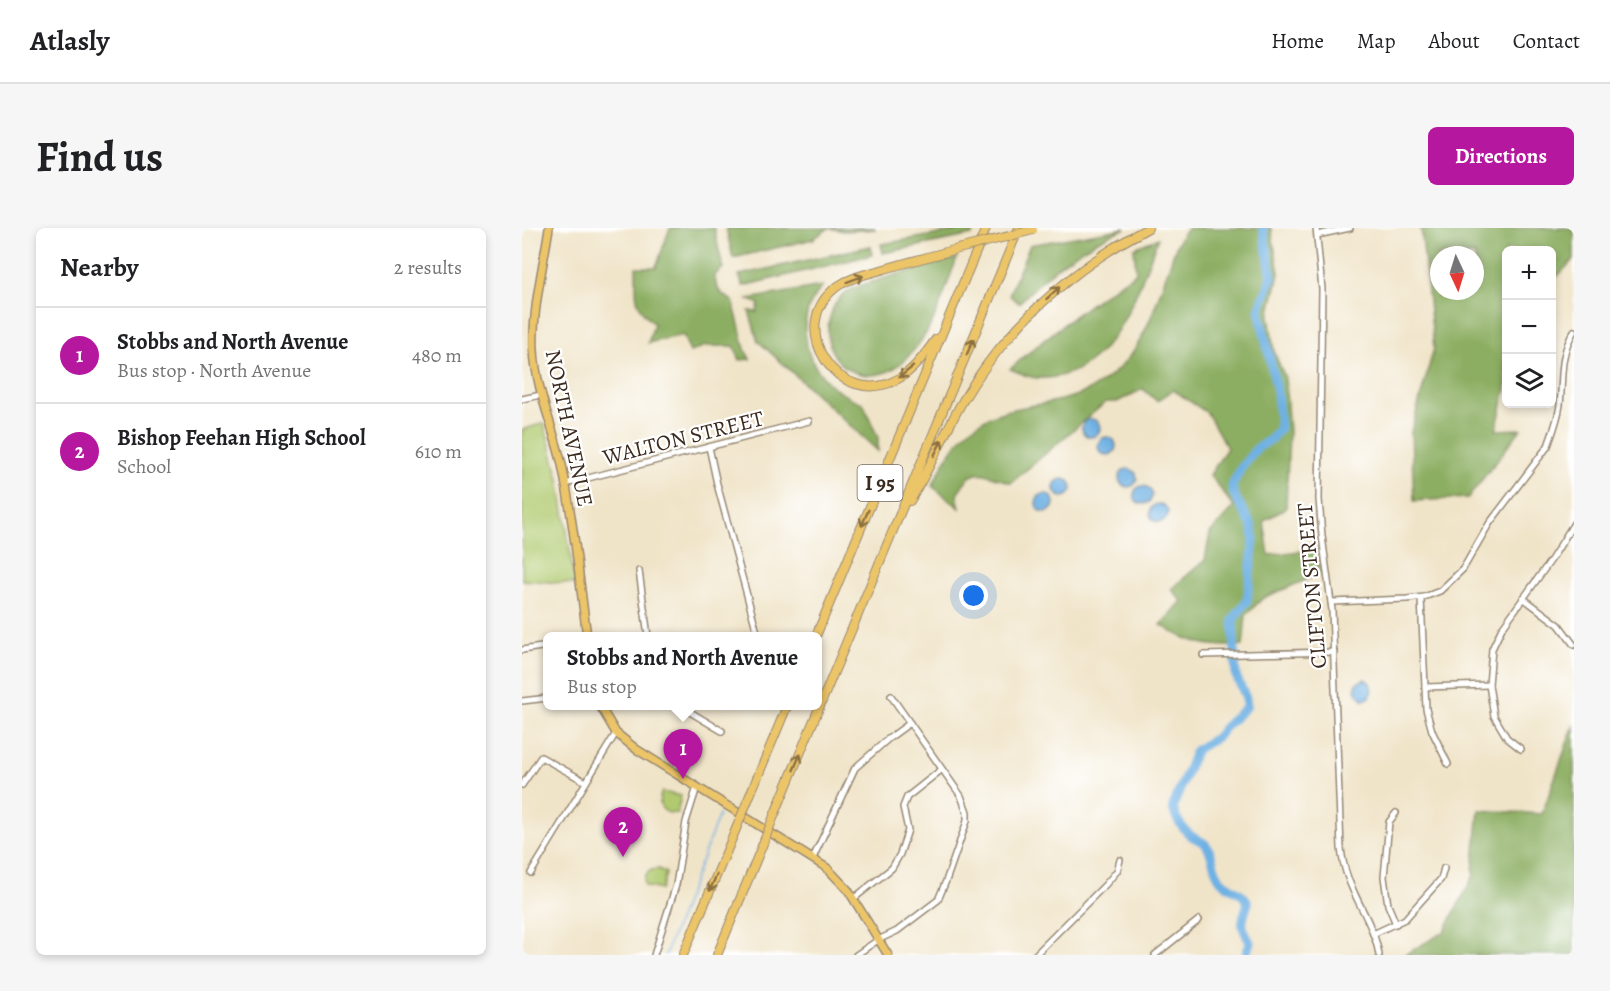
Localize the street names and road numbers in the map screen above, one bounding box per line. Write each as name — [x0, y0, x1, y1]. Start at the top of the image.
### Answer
street label: NORTH AVENUE — [538, 347, 600, 509]
street label: WALTON STREET — [599, 403, 767, 473]
road number: I 95 — [858, 465, 902, 501]
street label: CLIFTON STREET — [1290, 502, 1334, 670]

